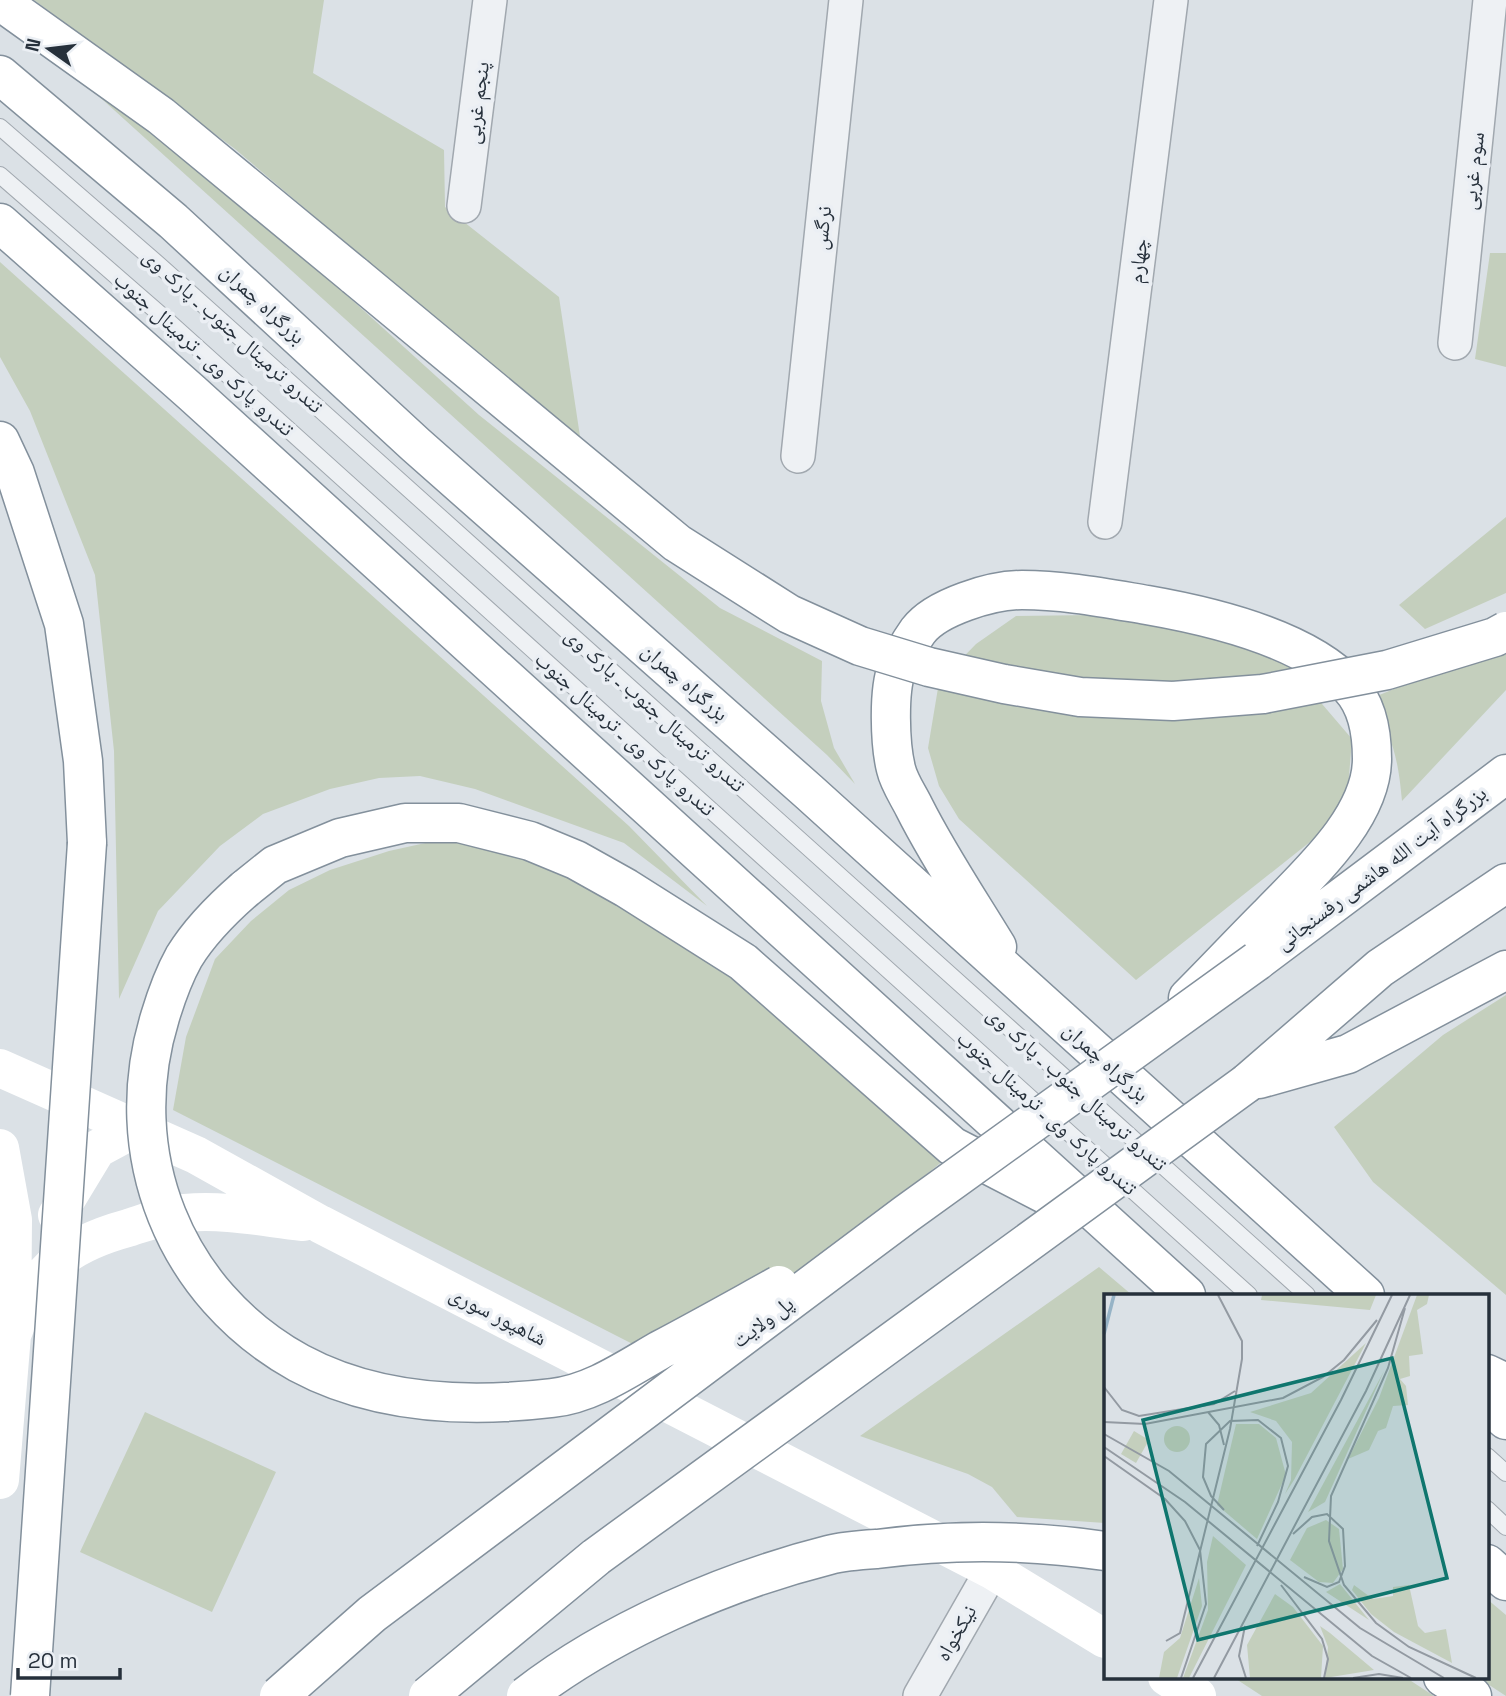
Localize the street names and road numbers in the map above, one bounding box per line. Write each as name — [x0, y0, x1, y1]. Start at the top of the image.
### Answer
street label: پنجم غربی — [458, 60, 496, 146]
street label: سوم غربی — [1455, 130, 1491, 212]
street label: نرگس — [806, 204, 837, 251]
street label: چهارم — [1121, 237, 1155, 285]
street label: تندرو ترمینال جنوب ـ پارک وی — [138, 242, 329, 419]
street label: بزرگراه چمران — [215, 257, 311, 350]
street label: تندرو پارک وی ـ ترمینال جنوب — [109, 265, 300, 442]
street label: تندرو ترمینال جنوب ـ پارک وی — [560, 621, 751, 798]
street label: بزرگراه چمران — [636, 637, 734, 727]
street label: تندرو پارک وی ـ ترمینال جنوب — [530, 645, 721, 822]
street label: بزرگراه آیت الله هاشمی رفسنجانی — [1270, 779, 1492, 956]
street label: تندرو ترمینال جنوب ـ پارک وی — [982, 1000, 1173, 1177]
street label: بزرگراه چمران — [1058, 1016, 1155, 1107]
street label: تندرو پارک وی ـ ترمینال جنوب — [952, 1024, 1143, 1201]
street label: شاهپور سوری — [445, 1280, 551, 1352]
street label: پل ولایت — [727, 1290, 799, 1353]
street label: نیکخواه — [929, 1600, 982, 1666]

